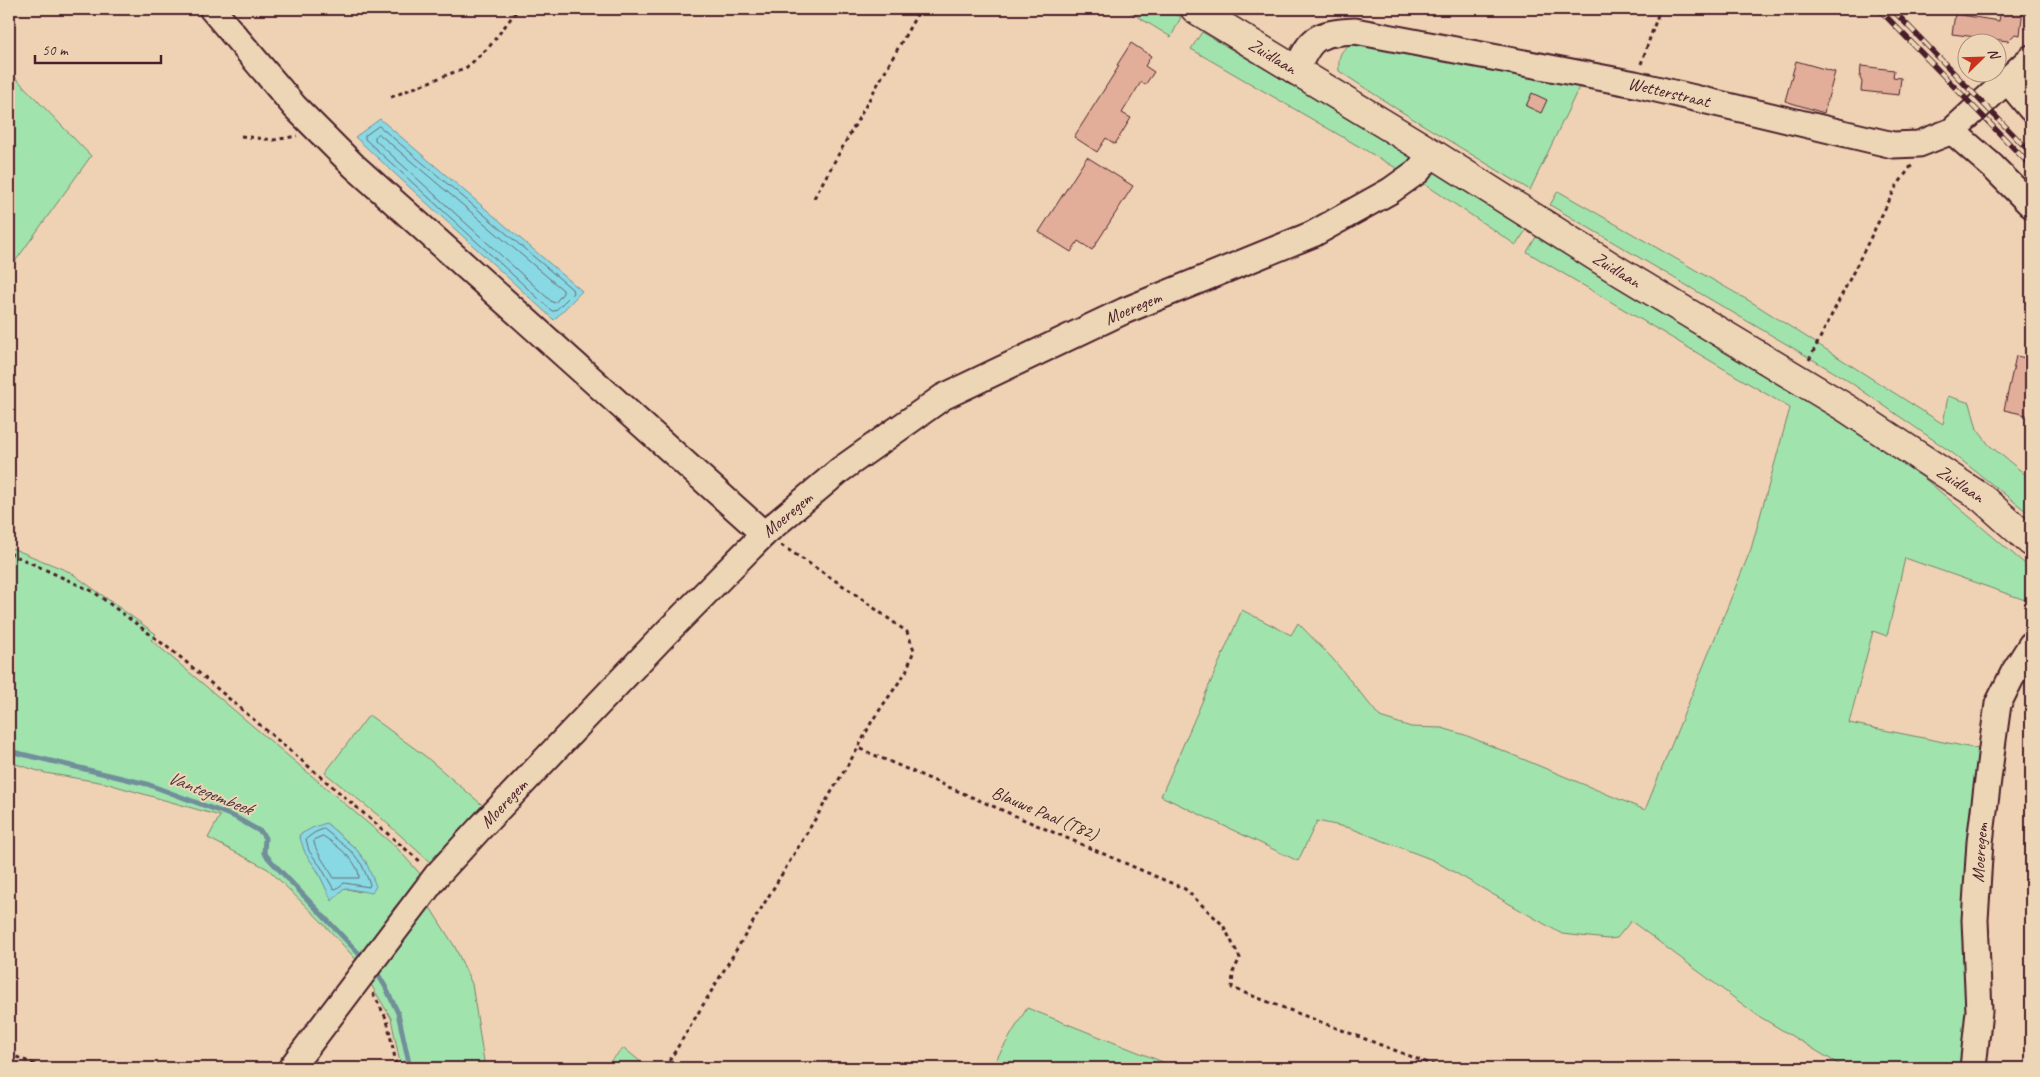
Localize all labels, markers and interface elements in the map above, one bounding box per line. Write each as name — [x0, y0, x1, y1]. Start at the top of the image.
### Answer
scale bar — [35, 32, 161, 64]
north arrow — [1958, 32, 2008, 82]
street label: Zuidlaan — [1245, 33, 1302, 80]
text: 50 m — [42, 41, 69, 60]
text: N — [1984, 46, 2004, 63]
street label: Wetterstraat — [1626, 72, 1714, 113]
street label: Zuidlaan — [1589, 247, 1646, 293]
street label: Moeregem — [1101, 286, 1166, 330]
street label: Zuidlaan — [1933, 460, 1989, 508]
street label: Moeregem — [757, 486, 818, 542]
water label: Vantegembeek — [164, 765, 259, 822]
street label: Moeregem — [475, 773, 533, 832]
street label: Blauwe Paal (T82) — [989, 781, 1102, 846]
street label: Moeregem — [1966, 820, 1993, 883]

